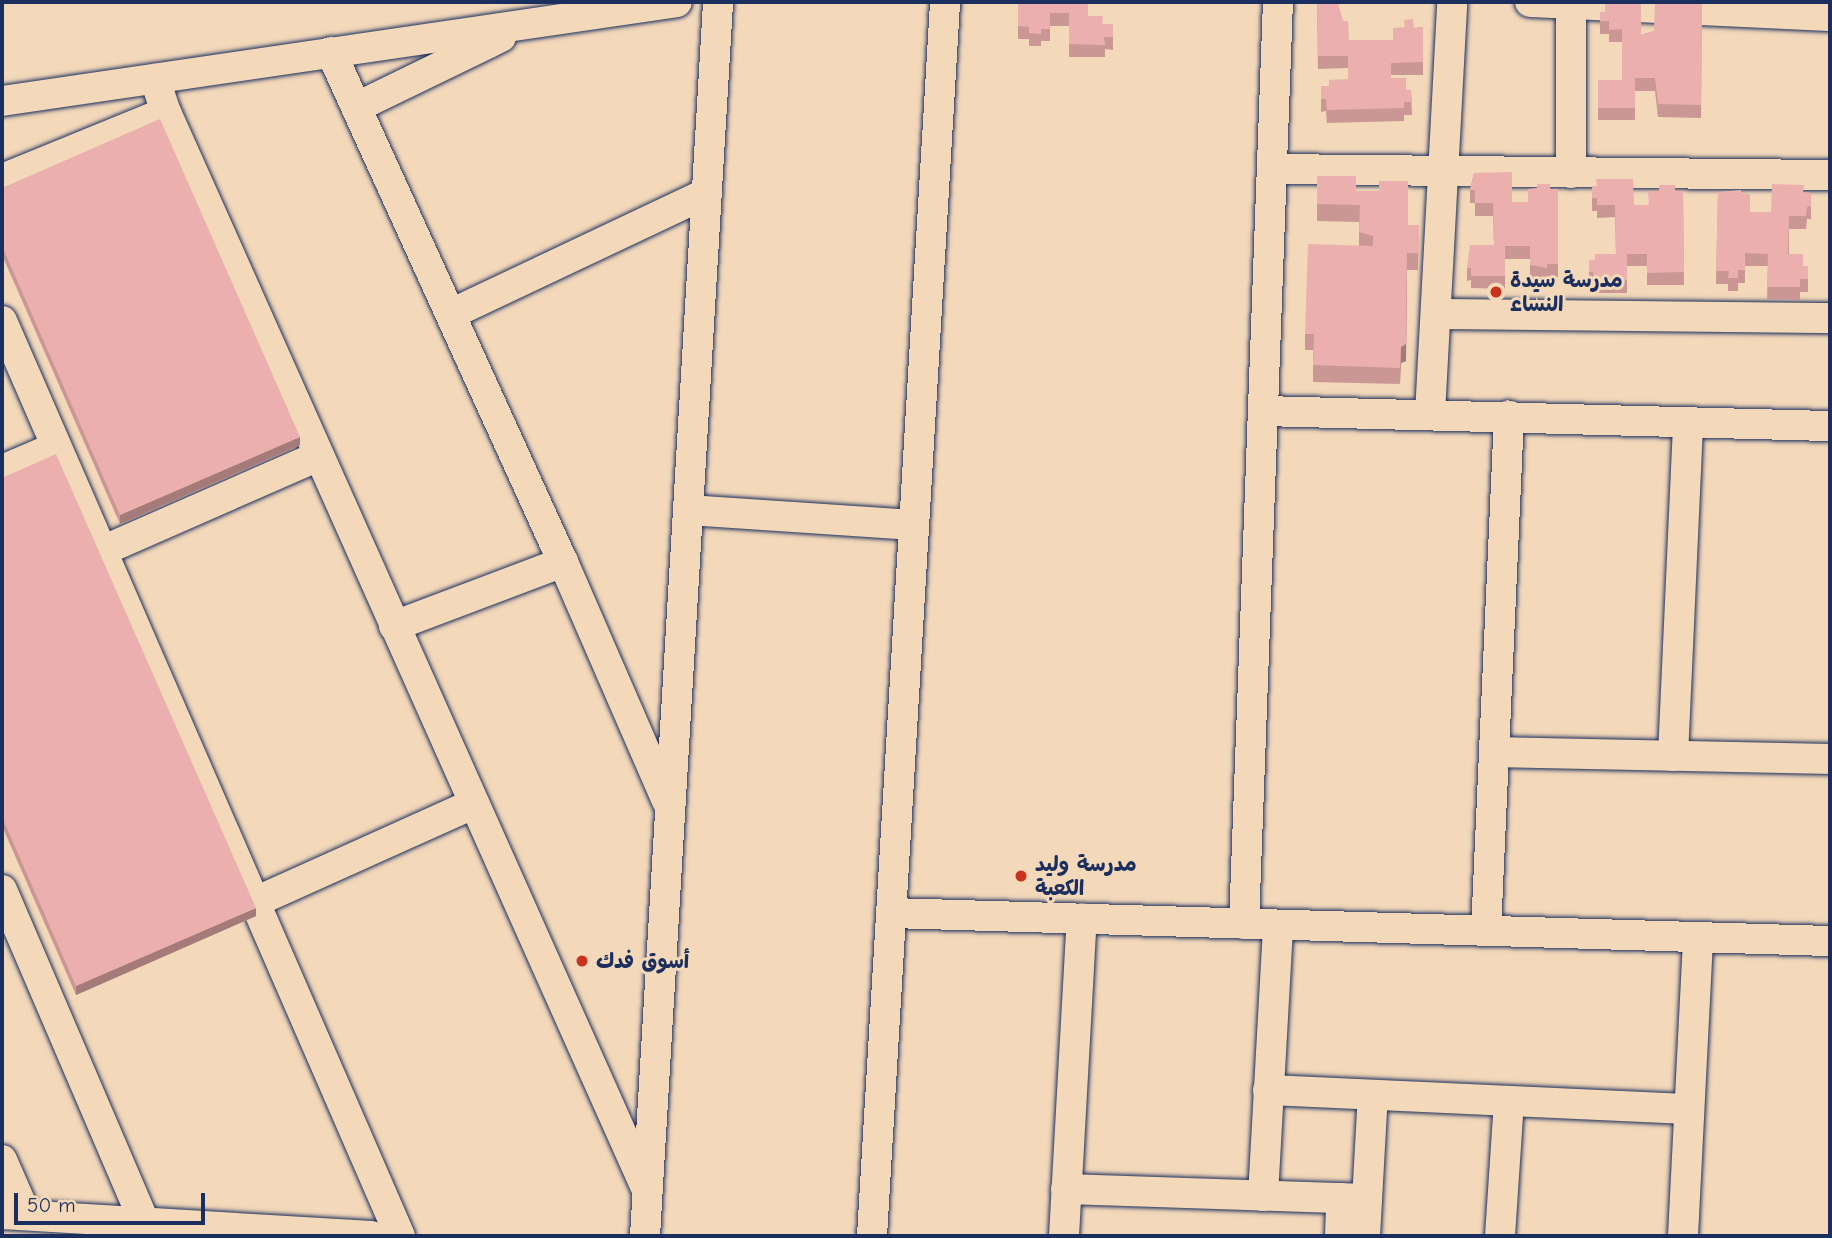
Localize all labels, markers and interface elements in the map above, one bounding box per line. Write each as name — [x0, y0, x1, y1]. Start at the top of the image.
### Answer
place label: مدرسة سيدة النساء — [1510, 267, 1623, 317]
marker: مدرسة سيدة النساء — [1488, 284, 1504, 300]
place label: مدرسة وليد الكعبة — [1035, 851, 1137, 901]
marker: مدرسة وليد الكعبة — [1013, 868, 1029, 884]
place label: أسوق فدك — [596, 948, 689, 974]
marker: أسوق فدك — [574, 953, 590, 969]
scale bar — [18, 1178, 208, 1222]
text: 50 m — [27, 1193, 76, 1217]

